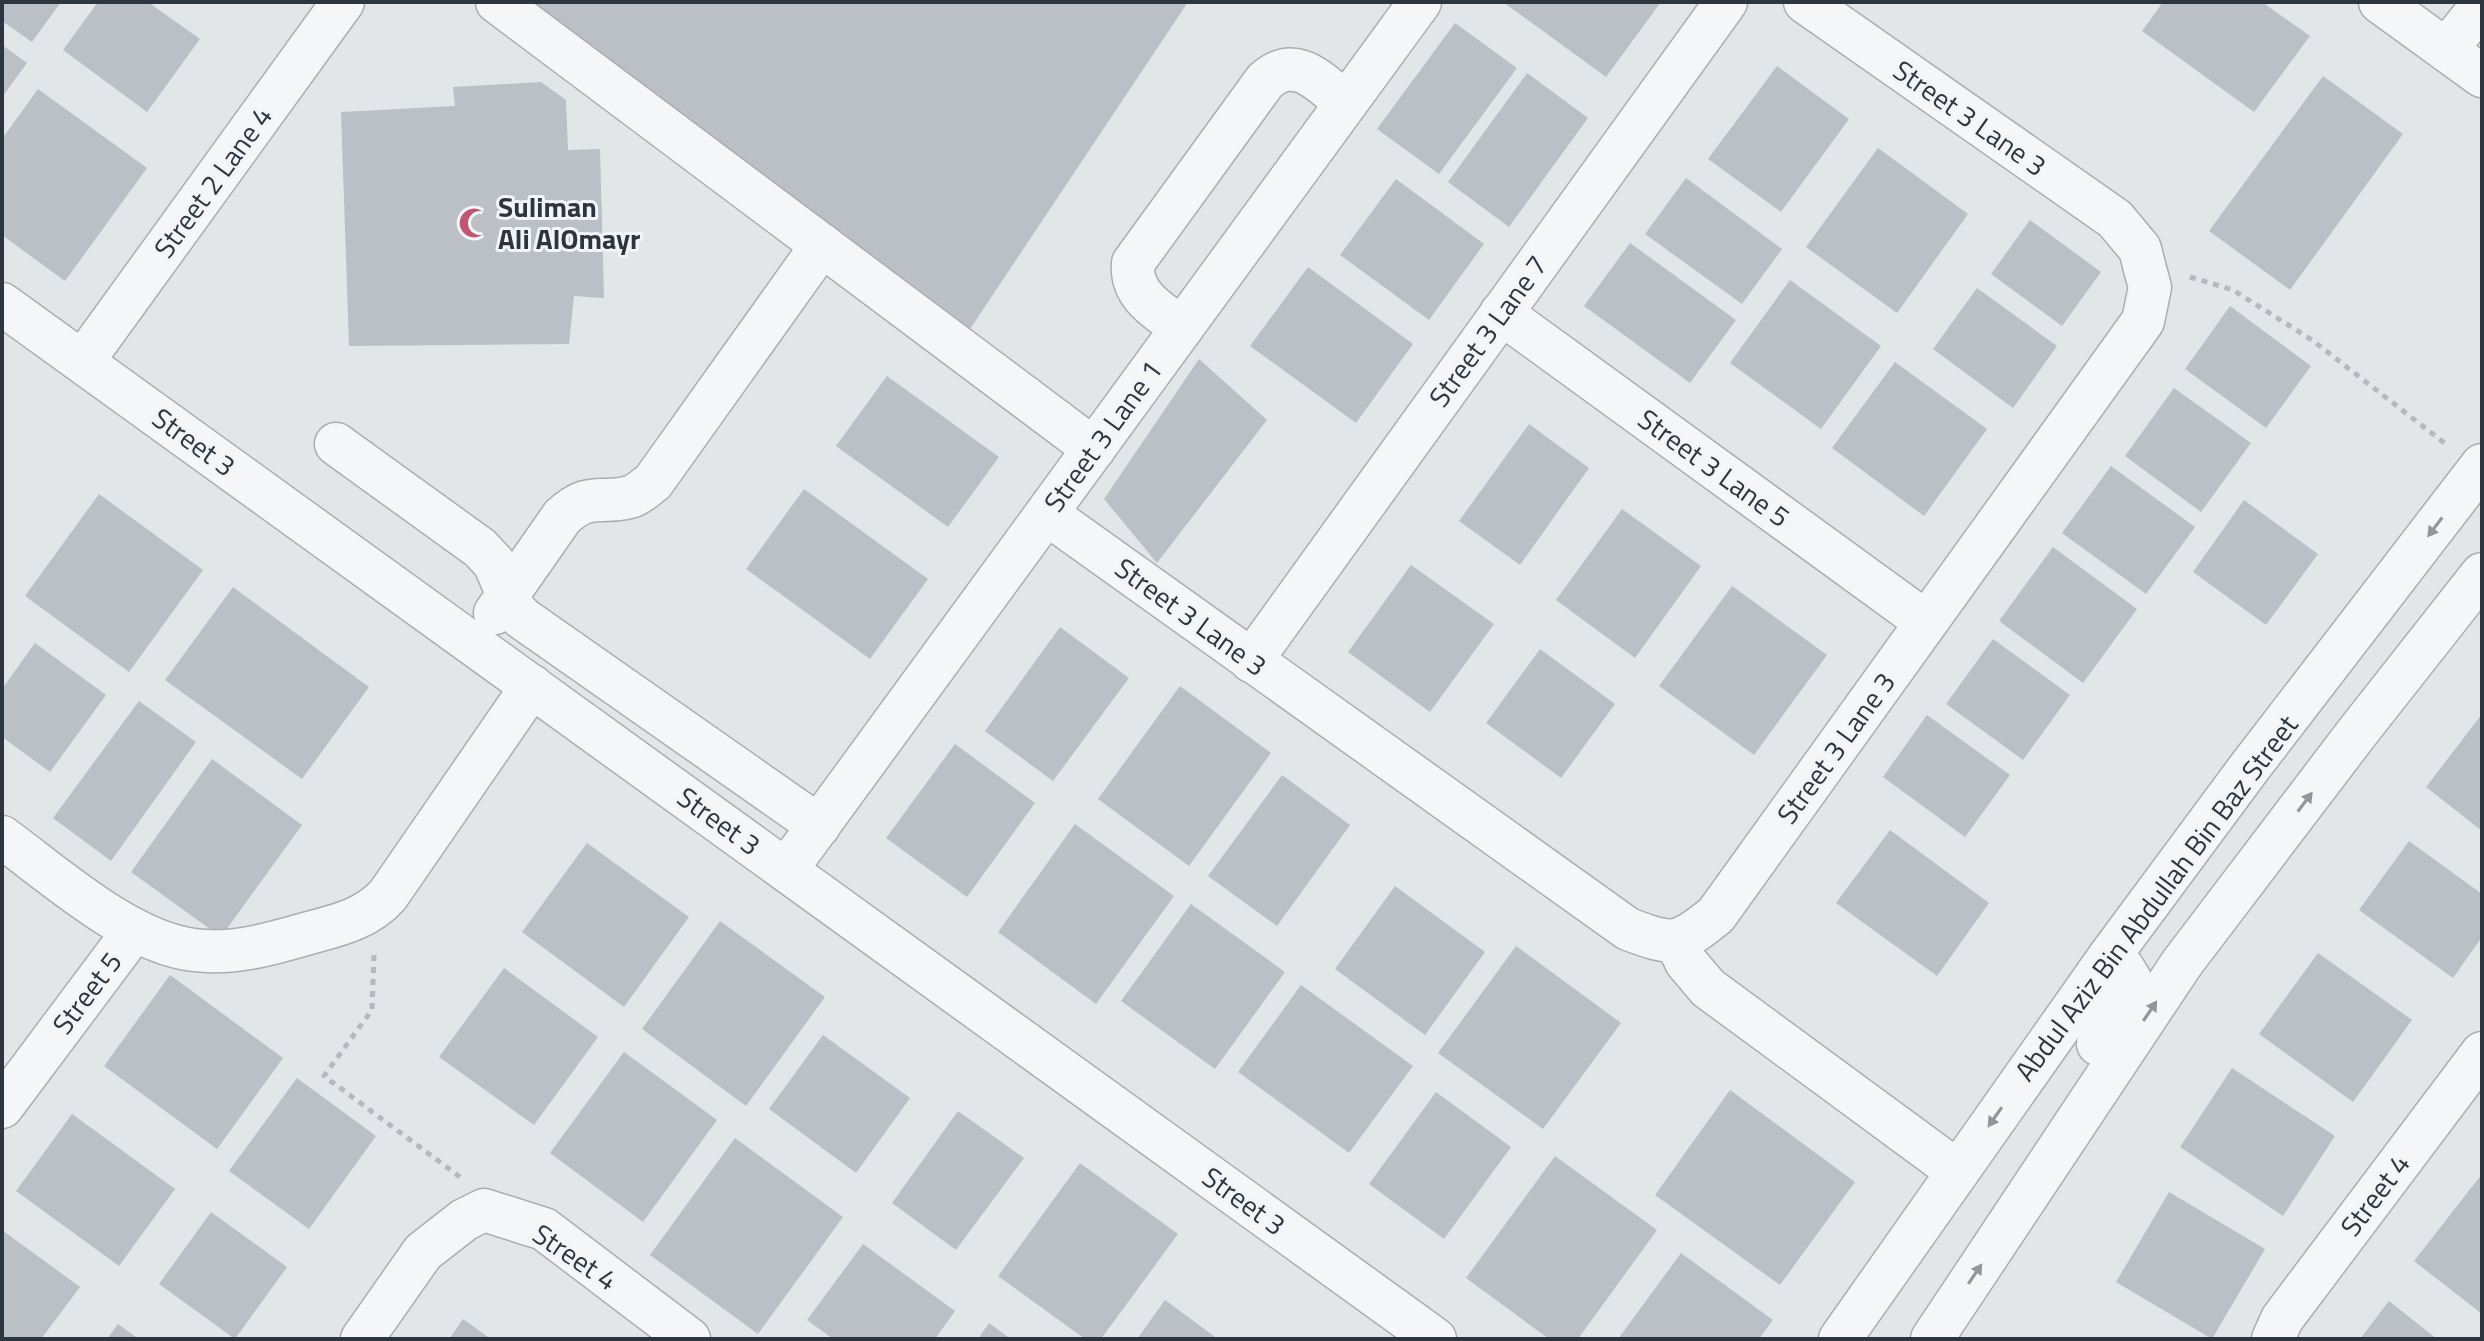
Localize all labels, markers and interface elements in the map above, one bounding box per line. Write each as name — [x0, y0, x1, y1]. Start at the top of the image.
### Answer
street label: Street 3 Lane 3 — [1885, 49, 2056, 186]
street label: Street 2 Lane 4 — [143, 97, 282, 267]
place label: Suliman Ali AlOmayr — [498, 185, 641, 260]
mosque icon: Suliman Ali AlOmayr — [457, 206, 491, 240]
street label: Street 3 Lane 7 — [1418, 246, 1557, 416]
street label: Street 3 Lane 1 — [1033, 351, 1172, 521]
street label: Street 3 — [144, 397, 245, 487]
street label: Street 3 Lane 5 — [1629, 398, 1799, 537]
one-way arrow — [2427, 517, 2443, 537]
street label: Street 3 Lane 3 — [1106, 547, 1276, 686]
street label: Street 3 Lane 3 — [1766, 663, 1905, 833]
street label: Abdul Aziz Bin Abdullah Bin Baz Street — [2003, 705, 2308, 1090]
street label: Street 3 — [669, 776, 770, 866]
one-way arrow — [2296, 791, 2312, 812]
street label: Street 5 — [41, 942, 132, 1043]
one-way arrow — [2142, 1000, 2157, 1021]
one-way arrow — [1988, 1107, 2003, 1128]
street label: Street 4 — [2329, 1144, 2420, 1245]
street label: Street 3 — [1194, 1156, 1295, 1246]
street label: Street 4 — [524, 1212, 626, 1301]
one-way arrow — [1967, 1263, 1982, 1284]

